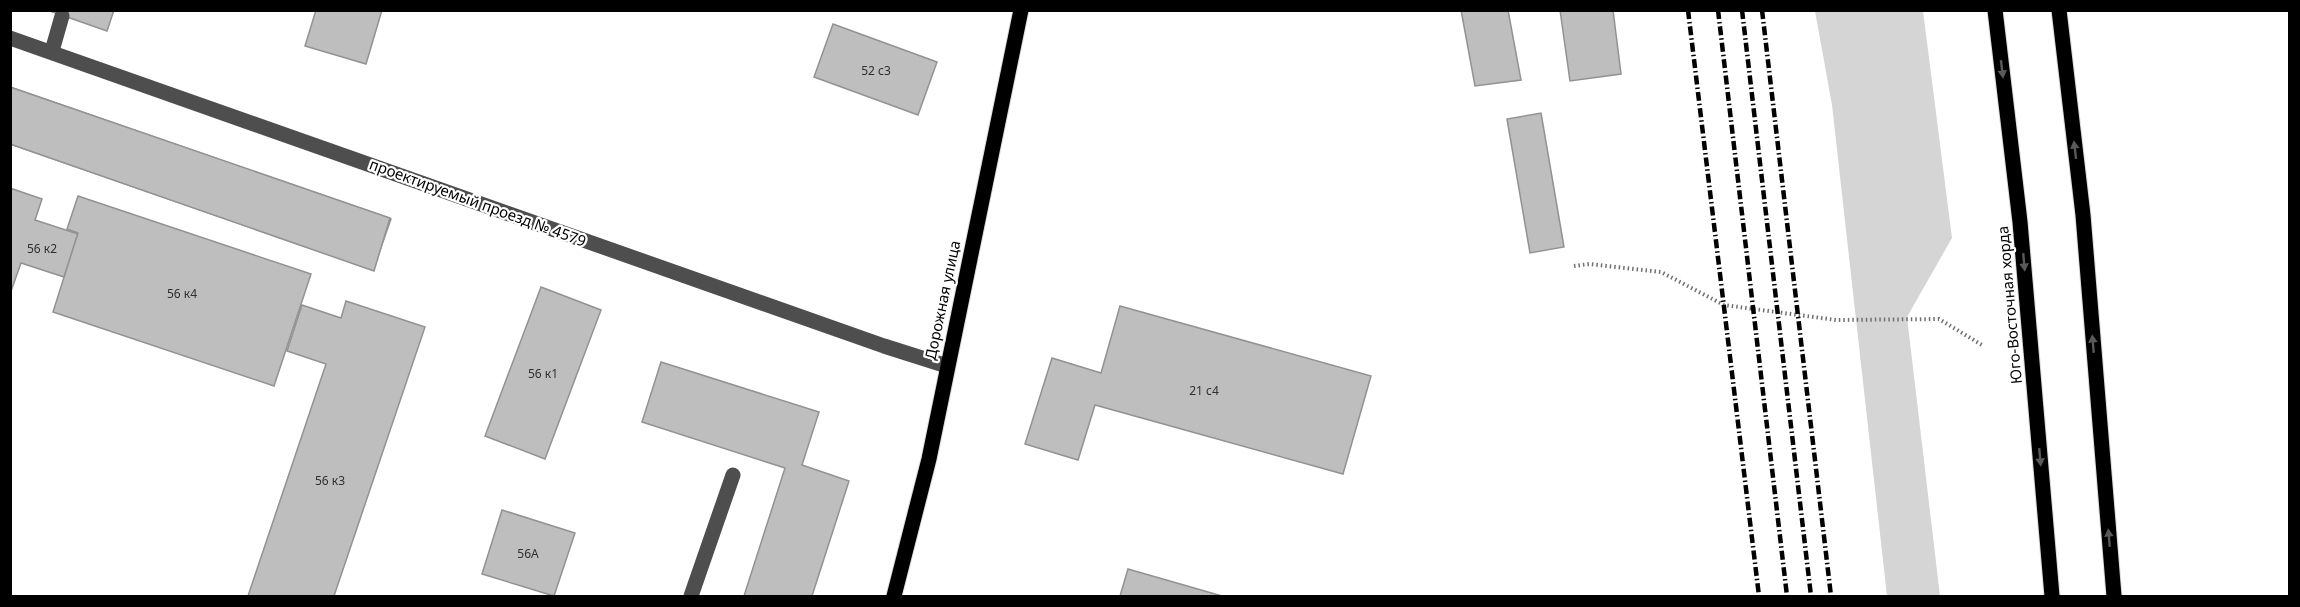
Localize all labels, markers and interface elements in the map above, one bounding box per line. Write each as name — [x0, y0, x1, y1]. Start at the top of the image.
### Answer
one-way arrow — [1997, 59, 2007, 78]
house number: 52 с3 — [861, 62, 891, 79]
one-way arrow — [2070, 140, 2080, 159]
street label: проектируемый проезд № 4579 — [367, 153, 589, 251]
street label: Юго-Восточная хорда — [1992, 225, 2026, 385]
street label: Дорожная улица — [920, 238, 964, 362]
house number: 56 к2 — [27, 240, 57, 257]
one-way arrow — [2019, 253, 2029, 272]
house number: 56 к4 — [167, 285, 197, 302]
one-way arrow — [2088, 334, 2098, 353]
house number: 56 к1 — [528, 365, 558, 382]
house number: 21 с4 — [1189, 382, 1219, 399]
one-way arrow — [2035, 447, 2045, 466]
house number: 56 к3 — [315, 472, 345, 489]
one-way arrow — [2104, 529, 2114, 548]
house number: 56А — [517, 545, 539, 562]

